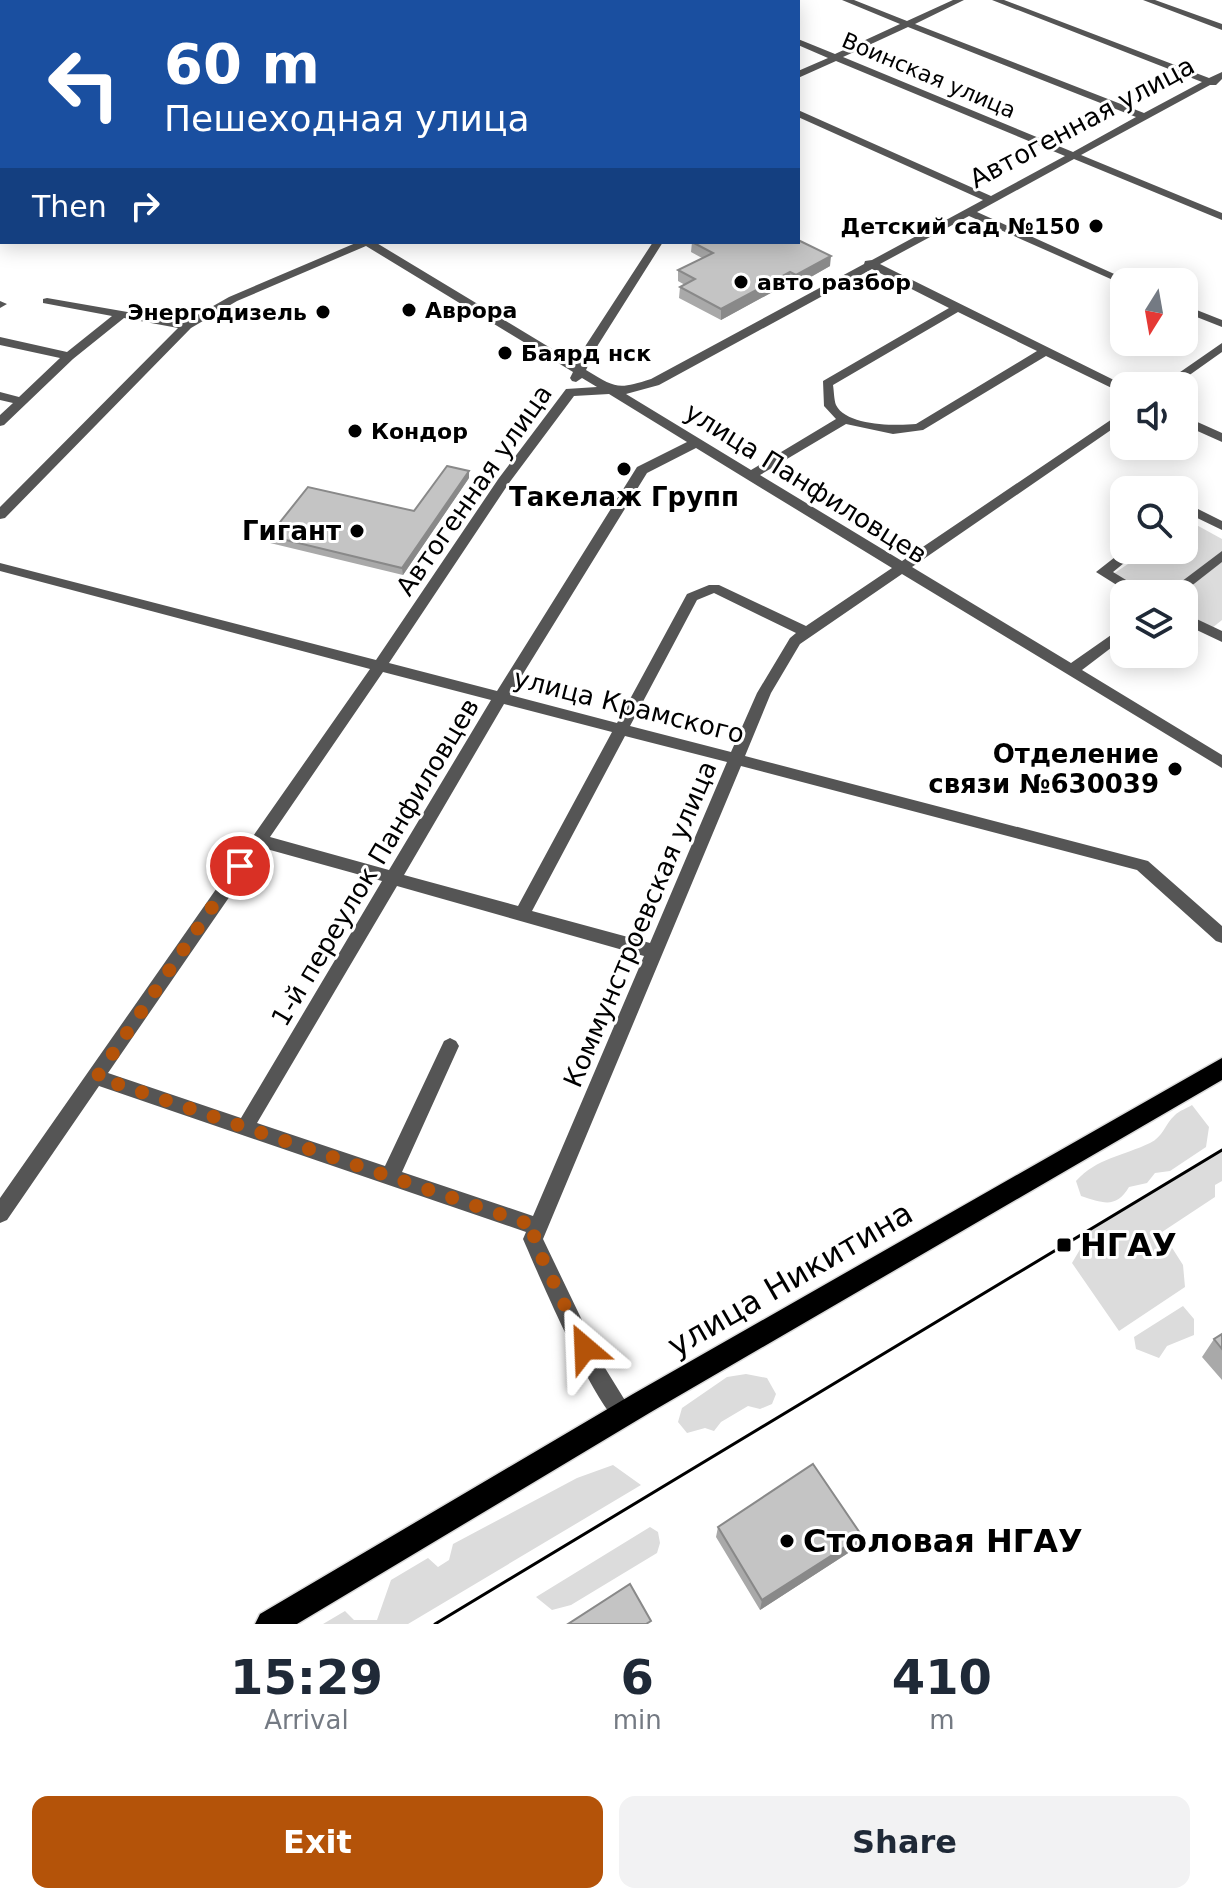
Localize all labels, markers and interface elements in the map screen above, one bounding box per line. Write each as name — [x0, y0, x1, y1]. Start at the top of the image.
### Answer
street label: Воинская улица — [838, 28, 1019, 123]
text: 60 m — [164, 31, 320, 96]
icon: left — [32, 32, 136, 136]
street label: Автогенная улица — [965, 50, 1199, 194]
text: Пешеходная улица — [164, 98, 530, 139]
icon: right — [123, 184, 167, 228]
text: Then — [32, 189, 107, 224]
place label: Детский сад №150 — [841, 214, 1080, 239]
marker: Детский сад №150 — [1087, 217, 1105, 235]
north arrow — [1110, 268, 1198, 356]
map controls — [1110, 268, 1198, 668]
place label: авто разбор — [757, 270, 911, 295]
marker: авто разбор — [732, 273, 750, 291]
place label: Аврора — [425, 298, 517, 323]
place label: Энергодизель — [127, 300, 307, 325]
marker: Аврора — [400, 301, 418, 319]
marker: Энергодизель — [314, 303, 332, 321]
place label: Баярд нск — [521, 341, 651, 366]
marker: Баярд нск — [496, 344, 514, 362]
button: sound — [1110, 372, 1198, 460]
street label: Автогенная улица — [390, 379, 558, 601]
street label: улица Панфиловцев — [680, 396, 932, 570]
place label: Кондор — [371, 419, 468, 444]
marker: Кондор — [346, 422, 364, 440]
marker: Такелаж Групп — [615, 460, 633, 478]
button: search — [1110, 476, 1198, 564]
place label: Такелаж Групп — [509, 482, 739, 512]
place label: Гигант — [242, 516, 341, 546]
marker: Гигант — [348, 522, 366, 540]
button: layers — [1110, 580, 1198, 668]
street label: улица Крамского — [510, 663, 748, 749]
street label: 1-й переулок Панфиловцев — [265, 693, 485, 1031]
place label: Отделение связи №630039 — [928, 739, 1159, 799]
street label: Коммунстроевская улица — [558, 756, 722, 1092]
marker: Отделение связи №630039 — [1166, 760, 1184, 778]
pin — [206, 832, 274, 900]
icon: arrive — [218, 844, 262, 888]
street label: улица Никитина — [661, 1193, 919, 1365]
place label: НГАУ — [1080, 1226, 1177, 1264]
marker: НГАУ — [1055, 1236, 1073, 1254]
position arrow — [543, 1306, 627, 1390]
place label: Столовая НГАУ — [803, 1522, 1083, 1560]
marker: Столовая НГАУ — [778, 1532, 796, 1550]
text: 15:29 — [230, 1649, 383, 1705]
text: 6 — [621, 1649, 654, 1705]
text: 410 — [892, 1649, 992, 1705]
text: Arrival — [264, 1705, 349, 1735]
text: min — [613, 1705, 662, 1735]
text: m — [929, 1705, 955, 1735]
button: Exit — [32, 1796, 603, 1888]
button: Share — [619, 1796, 1190, 1888]

